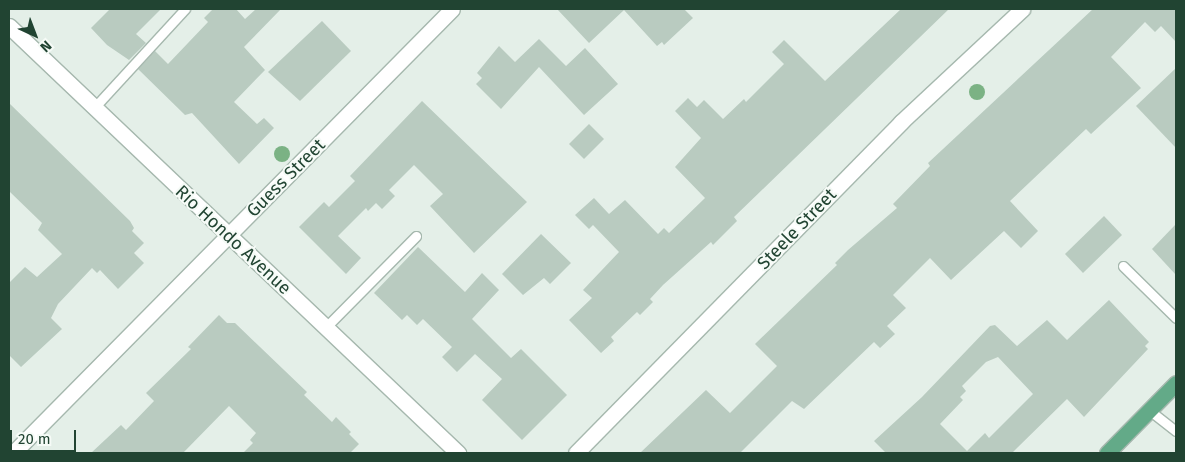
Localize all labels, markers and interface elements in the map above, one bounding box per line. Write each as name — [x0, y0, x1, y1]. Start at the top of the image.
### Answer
north arrow — [10, 10, 60, 60]
text: N — [36, 37, 55, 56]
street label: Guess Street — [242, 134, 330, 222]
street label: Rio Hondo Avenue — [171, 181, 295, 299]
street label: Steele Street — [753, 184, 841, 274]
scale bar — [12, 420, 79, 452]
text: 20 m — [18, 430, 51, 448]

